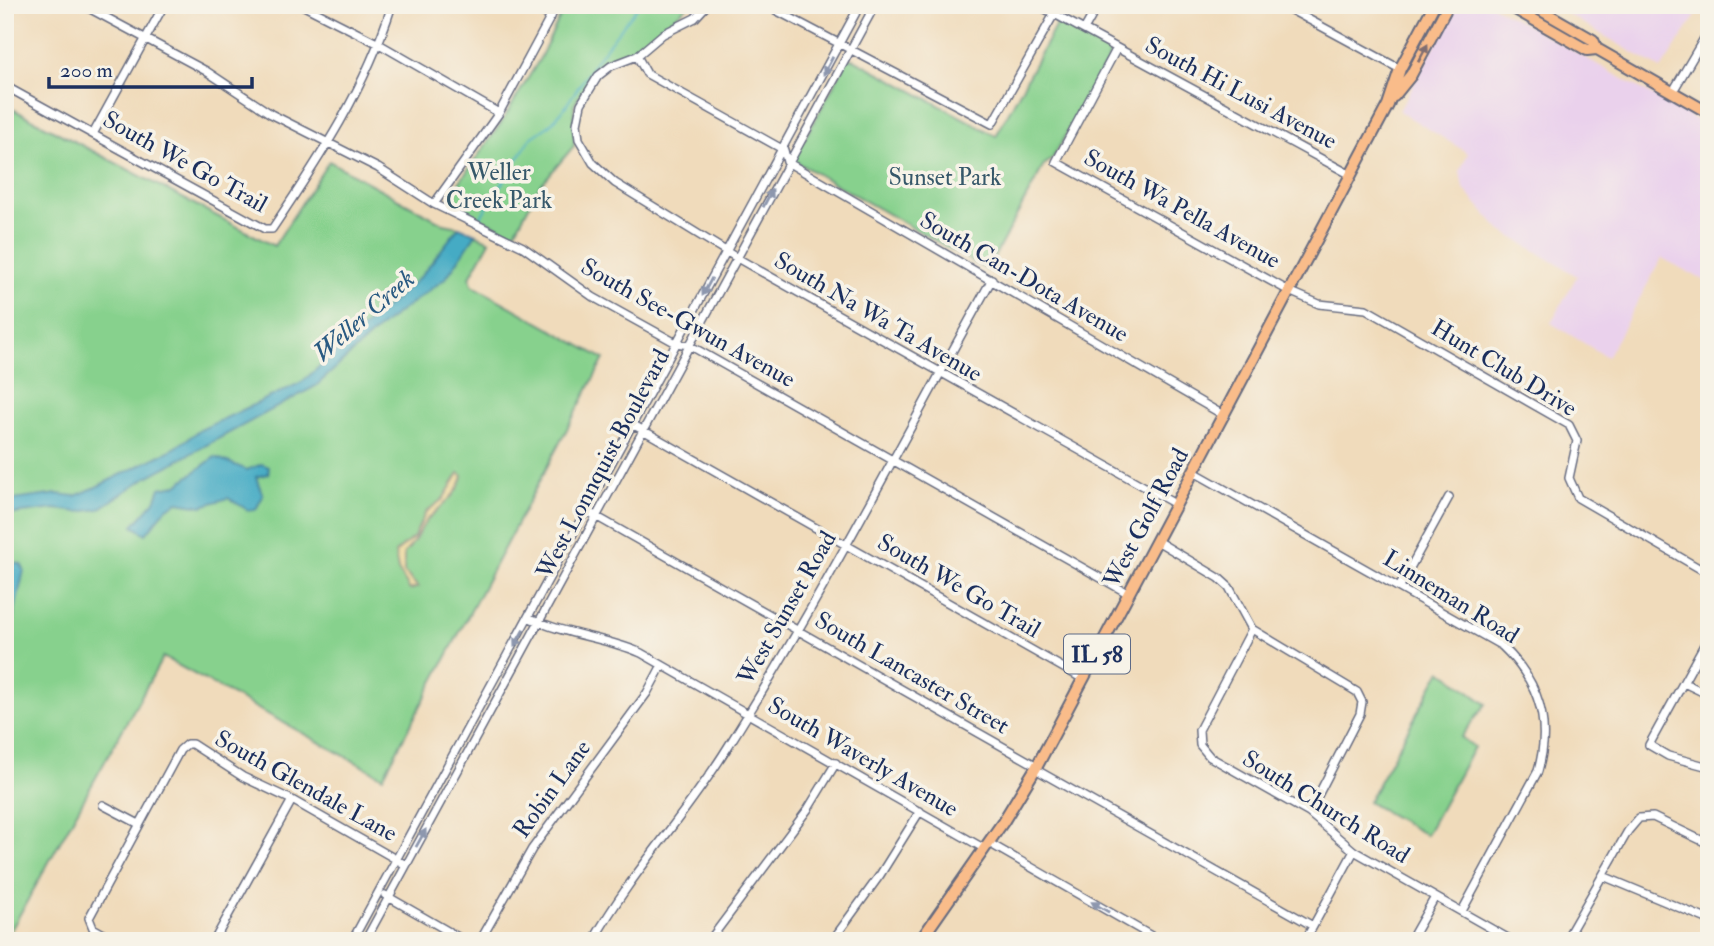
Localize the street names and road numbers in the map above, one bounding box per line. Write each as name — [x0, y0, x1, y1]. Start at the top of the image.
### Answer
street label: South Hi Lusi Avenue — [1140, 29, 1342, 157]
street label: South We Go Trail — [97, 104, 273, 220]
street label: South Wa Pella Avenue — [1078, 142, 1286, 276]
street label: South Can-Dota Avenue — [914, 205, 1134, 349]
street label: South Na Wa Ta Avenue — [768, 245, 988, 389]
street label: South See-Gwun Avenue — [575, 251, 801, 395]
street label: Hunt Club Drive — [1425, 312, 1583, 424]
street label: West Lonnquist Boulevard — [529, 344, 677, 585]
street label: West Golf Road — [1096, 443, 1196, 594]
street label: West Sunset Road — [730, 525, 844, 691]
street label: South We Go Trail — [872, 527, 1046, 645]
street label: Linneman Road — [1377, 543, 1525, 651]
street label: South Lancaster Street — [809, 605, 1015, 741]
road number: IL 58 — [1064, 634, 1130, 674]
street label: South Waverly Avenue — [762, 690, 964, 824]
street label: South Glendale Lane — [209, 723, 403, 849]
street label: Robin Lane — [506, 734, 598, 844]
street label: South Church Road — [1237, 743, 1416, 871]

